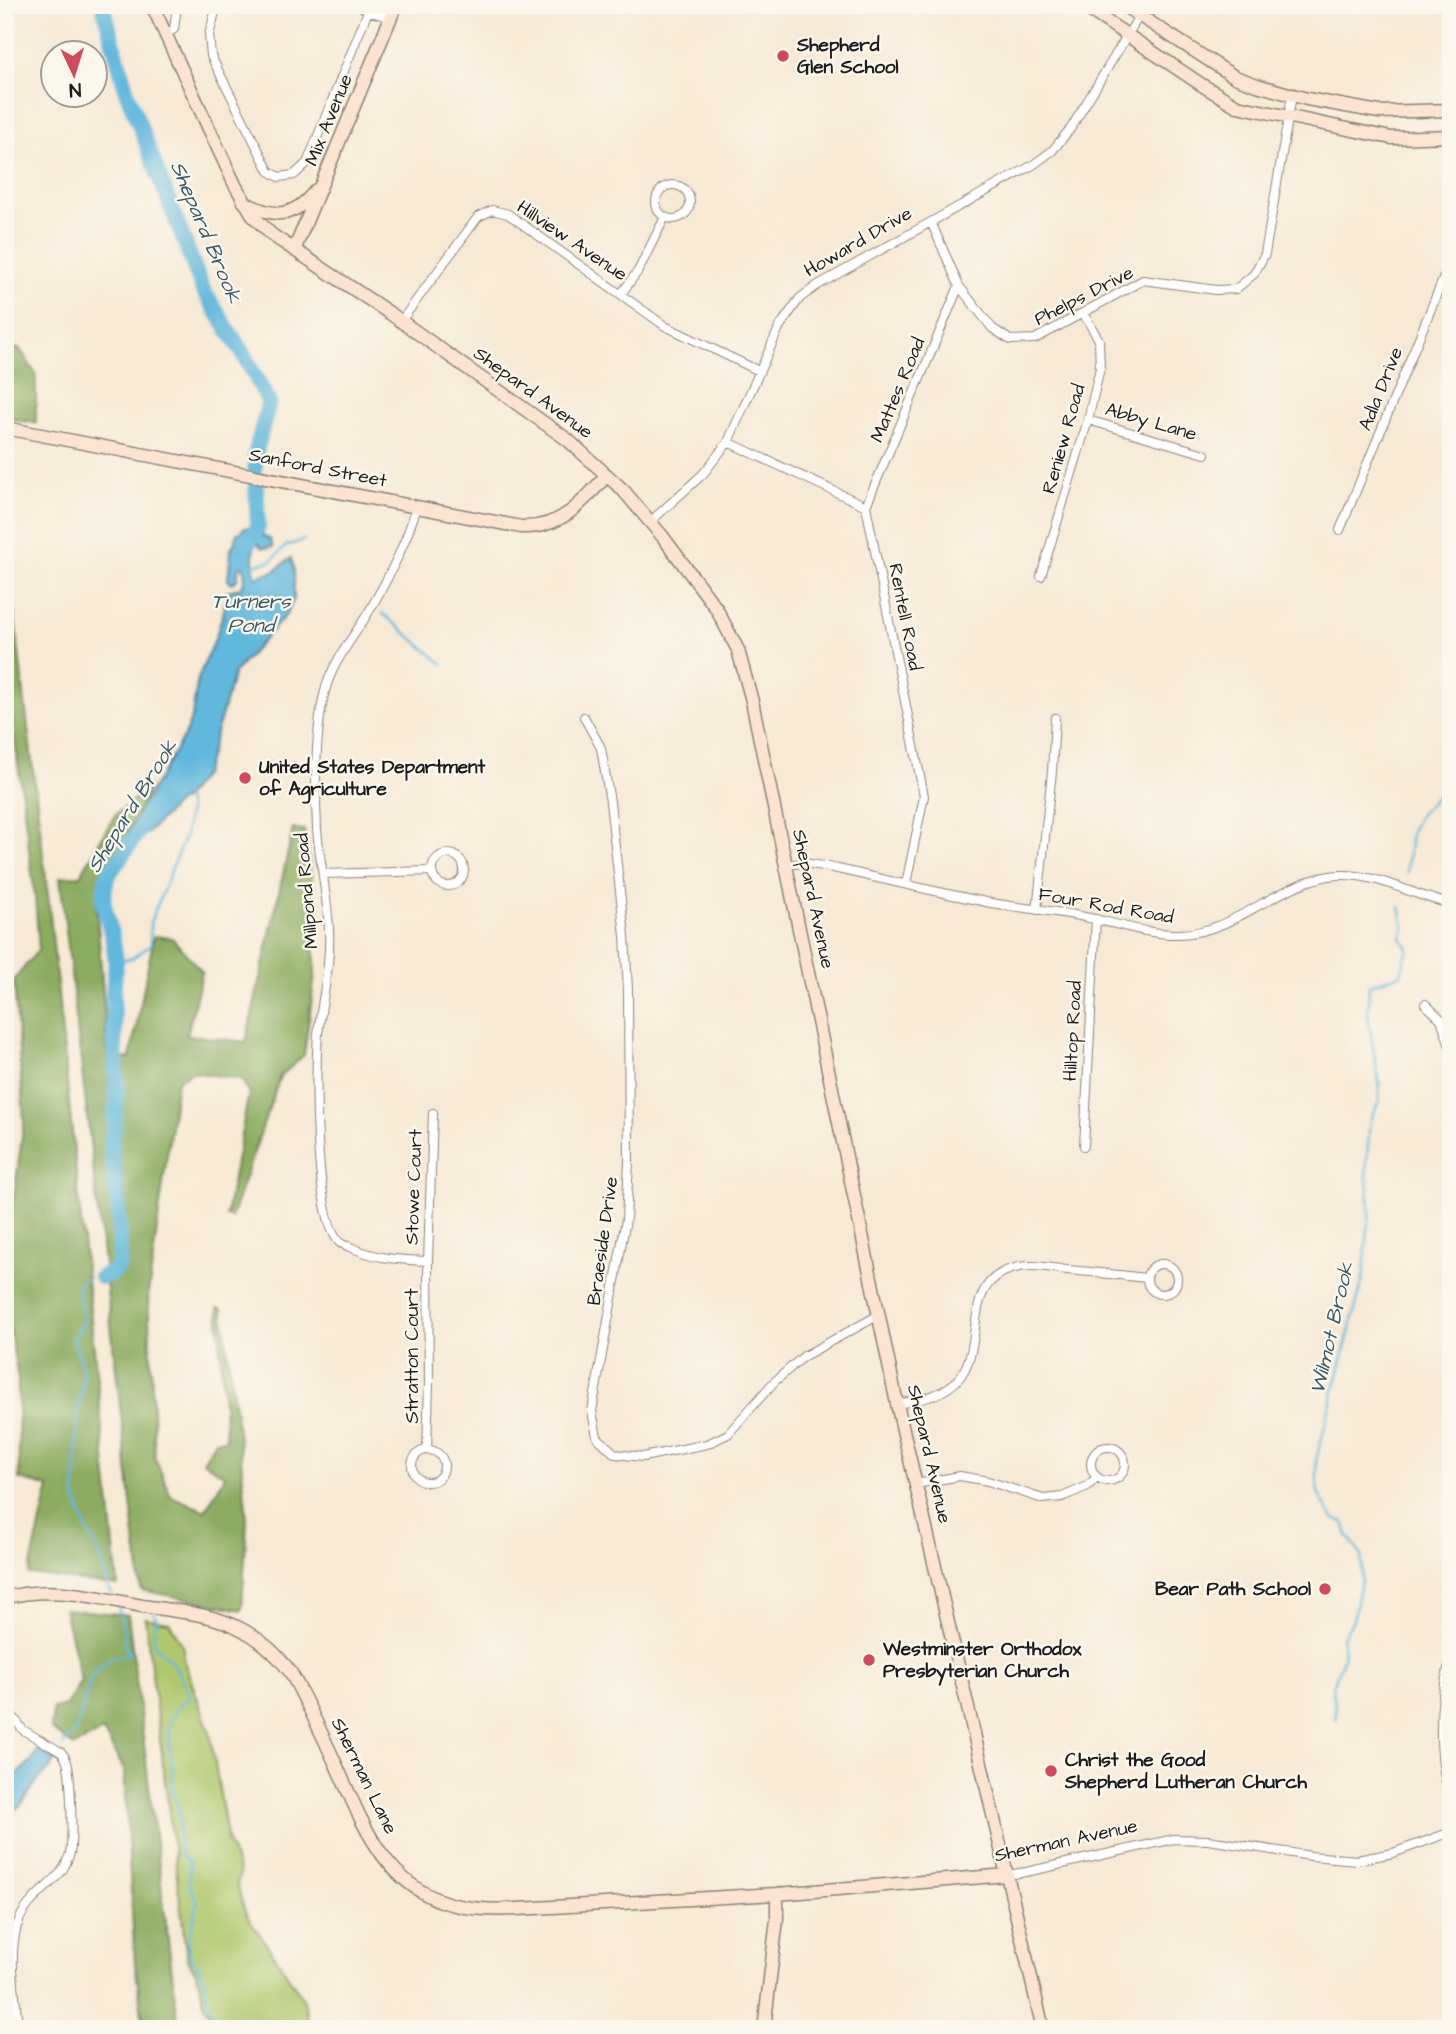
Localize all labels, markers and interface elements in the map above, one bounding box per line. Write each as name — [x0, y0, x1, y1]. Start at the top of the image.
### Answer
place label: Shepherd Glen School — [796, 32, 899, 81]
north arrow — [38, 38, 108, 108]
marker: Shepherd Glen School — [775, 48, 791, 64]
street label: Mix Avenue — [298, 70, 360, 170]
text: N — [68, 76, 82, 103]
water label: Shepard Brook — [163, 157, 249, 308]
street label: Hillview Avenue — [511, 194, 633, 288]
street label: Howard Drive — [799, 200, 917, 284]
street label: Phelps Drive — [1030, 259, 1138, 333]
street label: Mattes Road — [864, 333, 932, 447]
street label: Shepard Avenue — [468, 340, 598, 446]
street label: Adla Drive — [1352, 343, 1410, 435]
street label: Reniew Road — [1035, 381, 1093, 497]
street label: Abby Lane — [1102, 396, 1200, 449]
street label: Sanford Street — [247, 441, 389, 495]
street label: Rentell Road — [881, 561, 929, 673]
water label: Turners Pond — [211, 587, 292, 640]
water label: Shepard Brook — [80, 733, 185, 878]
place label: United States Department of Agriculture — [259, 754, 486, 804]
marker: United States Department of Agriculture — [237, 770, 253, 786]
street label: Shepard Avenue — [785, 827, 841, 971]
street label: Millpond Road — [288, 832, 326, 950]
street label: Four Rod Road — [1036, 881, 1176, 931]
street label: Hilltop Road — [1057, 980, 1089, 1082]
street label: Stowe Court — [398, 1128, 430, 1245]
street label: Braeside Drive — [581, 1175, 625, 1307]
water label: Wilmot Brook — [1303, 1258, 1361, 1397]
street label: Stratton Court — [399, 1288, 426, 1424]
street label: Shepard Avenue — [900, 1382, 958, 1526]
place label: Bear Path School — [1155, 1576, 1311, 1603]
marker: Bear Path School — [1317, 1581, 1333, 1597]
place label: Westminster Orthodox Presbyterian Church — [882, 1636, 1083, 1686]
marker: Westminster Orthodox Presbyterian Church — [861, 1652, 877, 1668]
street label: Sherman Lane — [324, 1713, 404, 1839]
place label: Christ the Good Shepherd Lutheran Church — [1064, 1747, 1307, 1796]
marker: Christ the Good Shepherd Lutheran Church — [1043, 1763, 1059, 1779]
street label: Sherman Avenue — [992, 1813, 1140, 1869]

